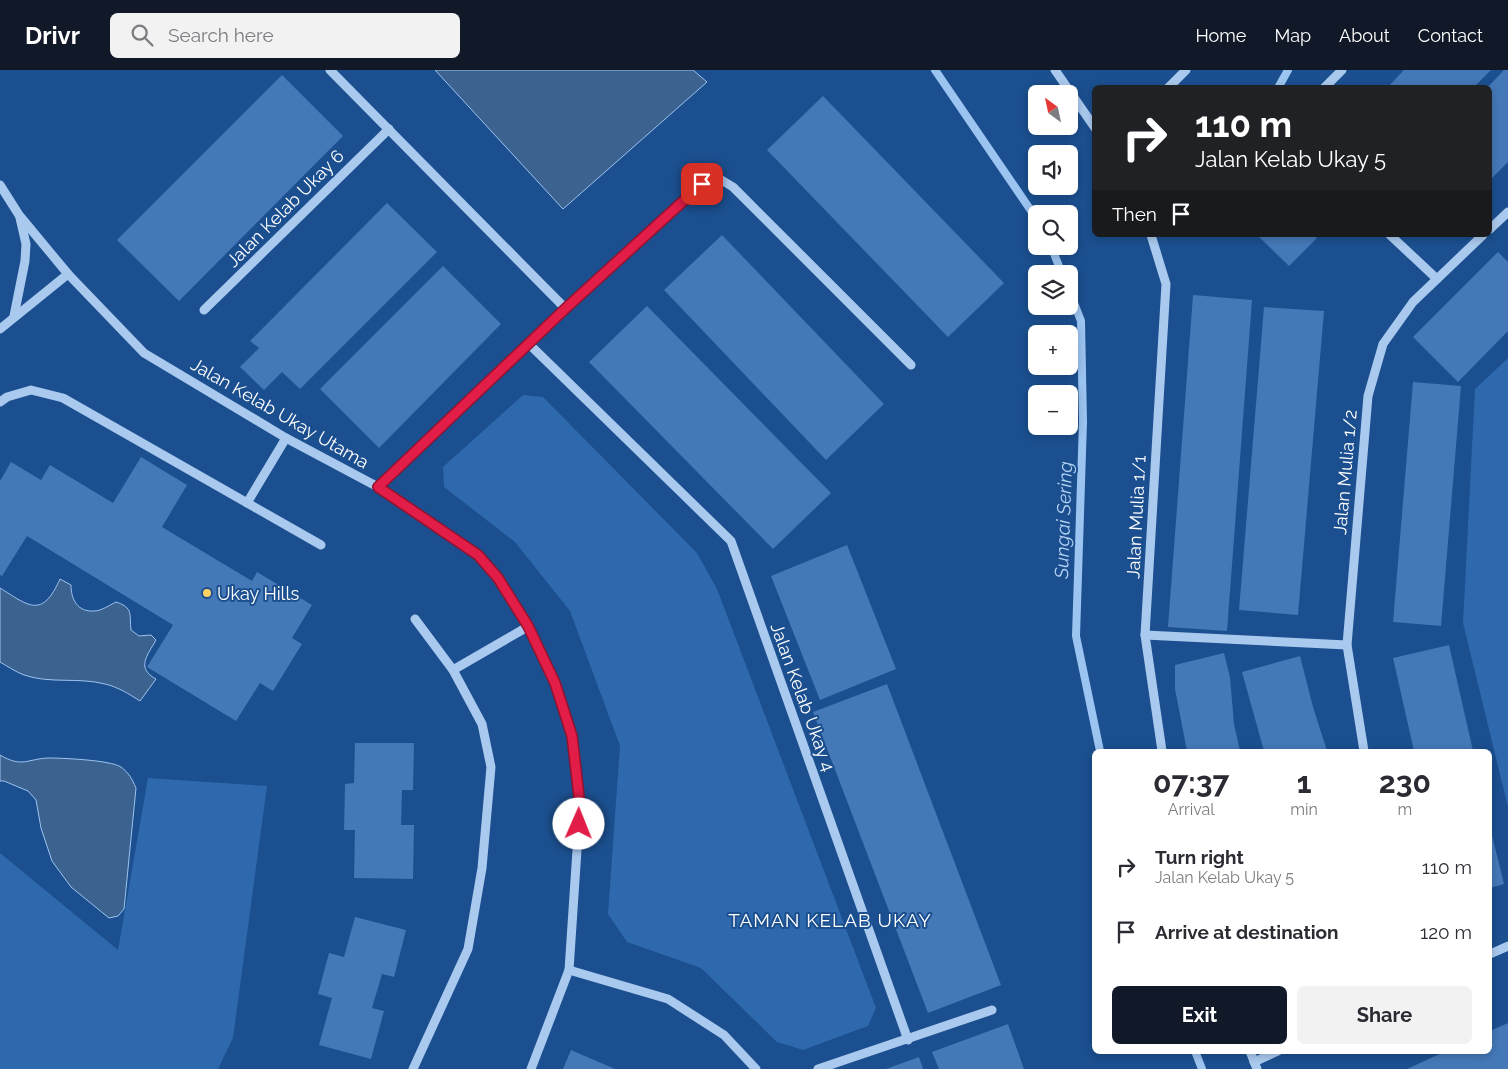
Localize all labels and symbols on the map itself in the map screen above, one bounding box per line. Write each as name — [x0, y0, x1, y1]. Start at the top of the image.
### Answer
north arrow — [1028, 85, 1078, 135]
street label: Jalan Kelab Ukay 6 — [222, 145, 348, 271]
pin — [681, 163, 723, 205]
street label: Jalan Kelab Ukay Utama — [187, 353, 373, 473]
street label: Jalan Mulia 1/2 — [1329, 409, 1361, 535]
street label: Jalan Mulia 1/1 — [1122, 454, 1150, 579]
water label: Sungai Sering — [1050, 461, 1076, 580]
place label: Ukay Hills — [217, 583, 299, 604]
marker: Ukay Hills — [201, 587, 213, 599]
street label: Jalan Kelab Ukay 4 — [766, 620, 840, 774]
position arrow — [552, 797, 604, 849]
district label: TAMAN KELAB UKAY — [728, 909, 932, 931]

